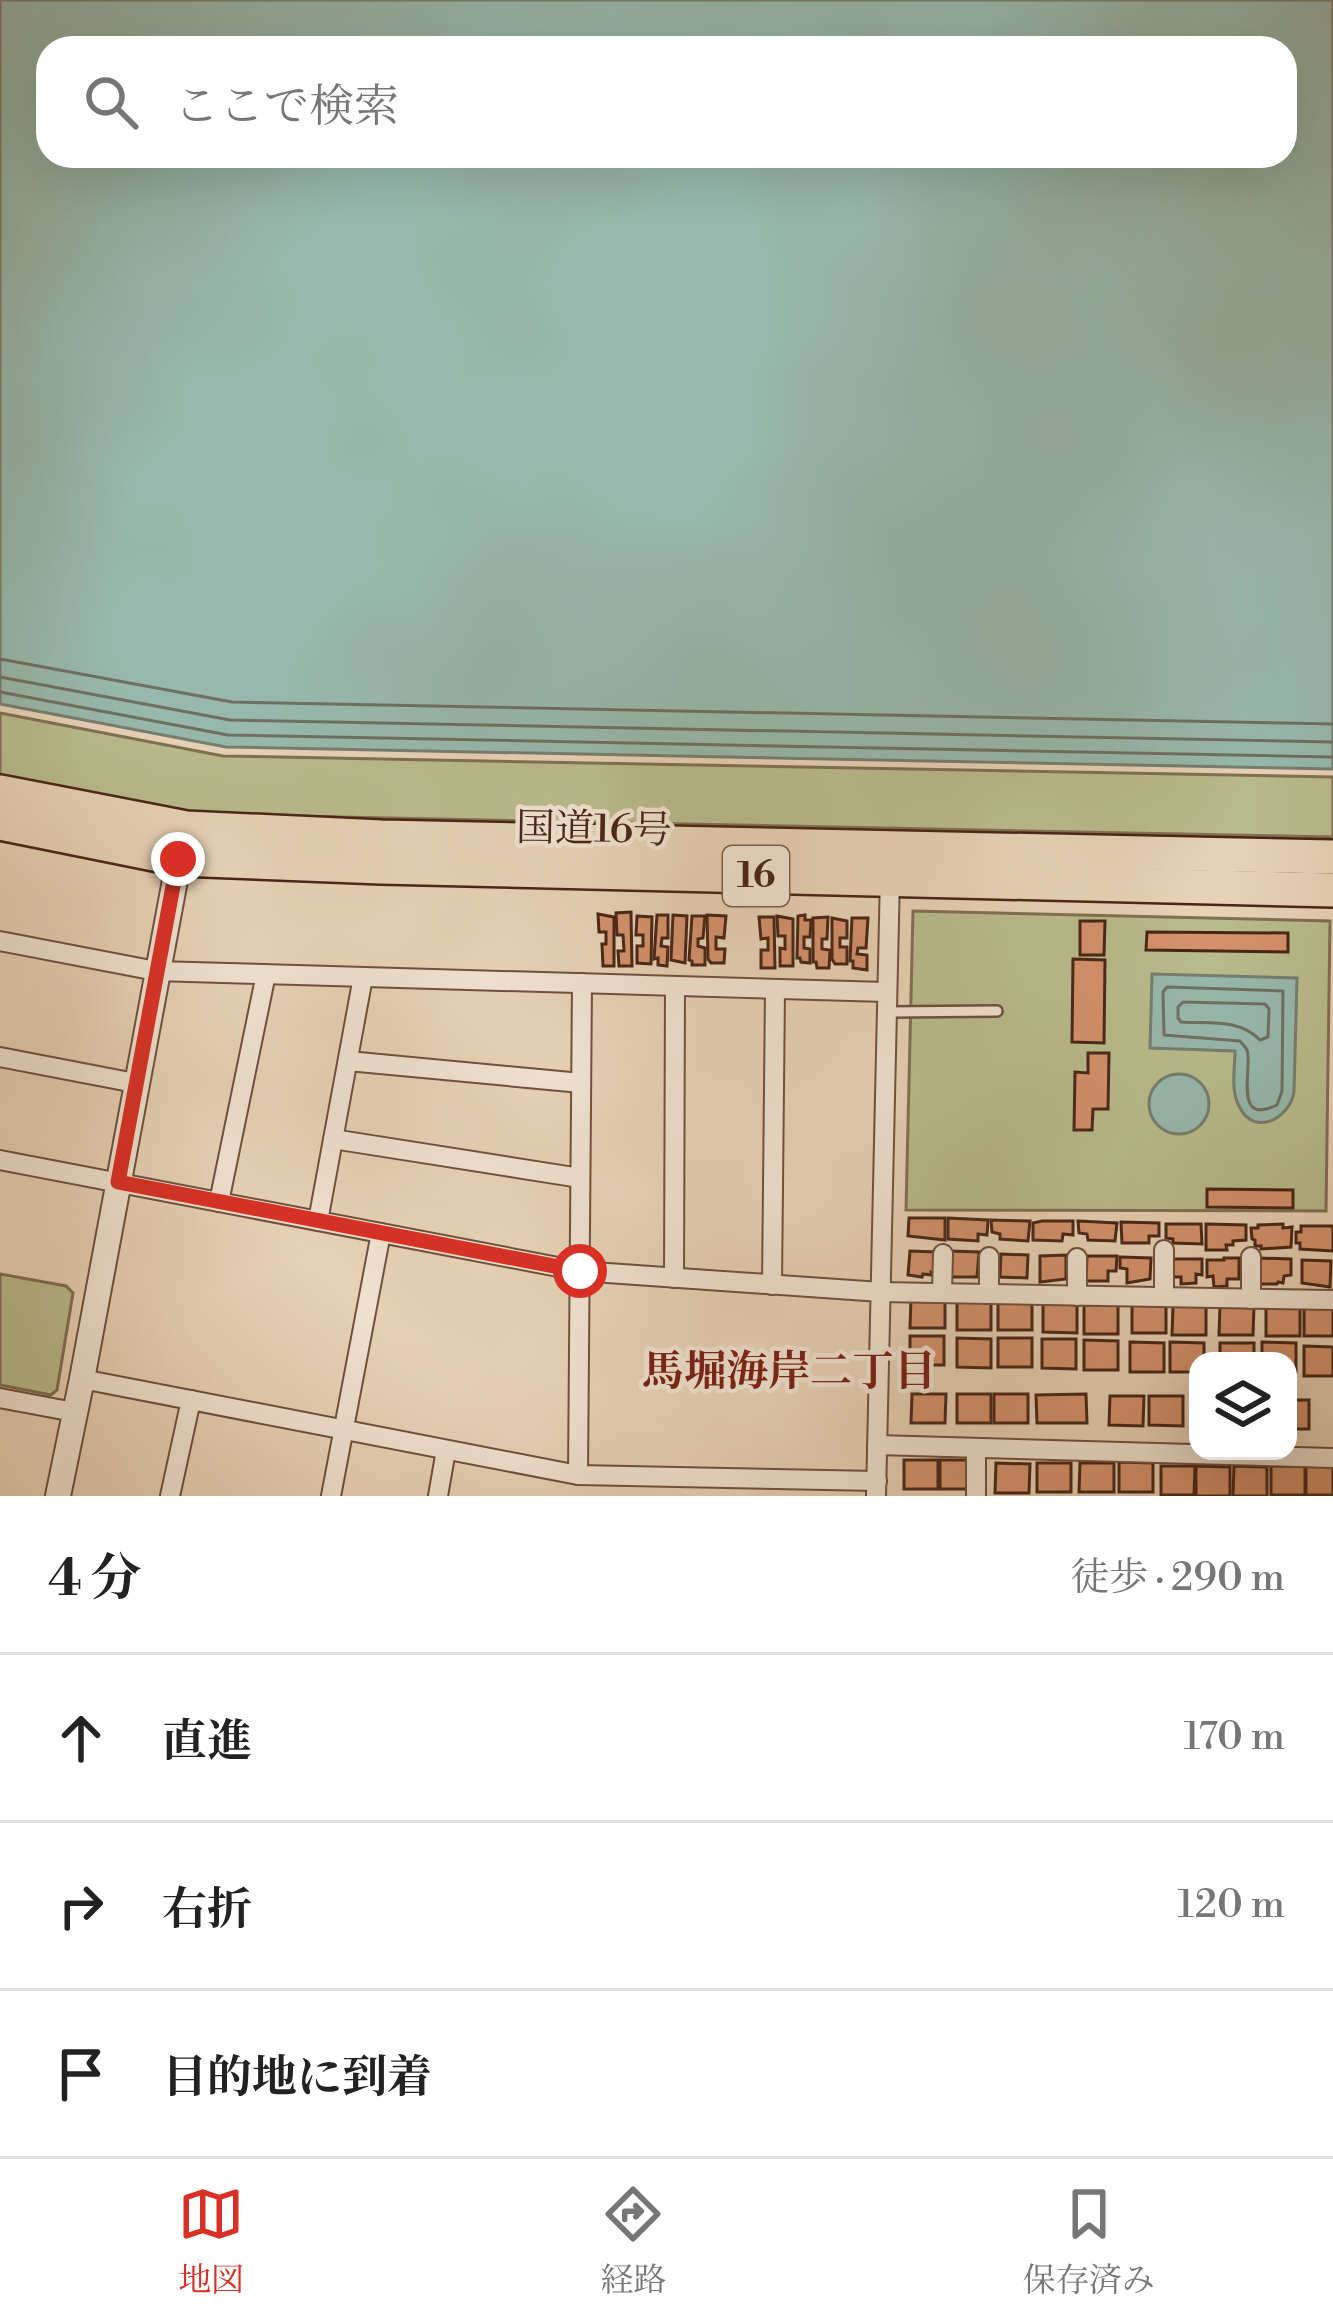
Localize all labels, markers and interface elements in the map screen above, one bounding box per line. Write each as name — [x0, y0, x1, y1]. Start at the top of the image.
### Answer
search box — [36, 36, 1297, 168]
icon: search — [78, 69, 144, 135]
text: ここで検索 — [174, 79, 399, 136]
street label: 国道16号 — [516, 804, 672, 856]
route end — [151, 832, 205, 886]
road number: 16 — [723, 846, 789, 906]
route start — [553, 1244, 607, 1298]
district label: 馬堀海岸二丁目 — [642, 1346, 936, 1399]
map controls — [1189, 1352, 1297, 1460]
button: layers — [1189, 1352, 1297, 1460]
text: 4 分 — [48, 1548, 141, 1612]
text: 徒歩 · 290 m — [1071, 1554, 1285, 1603]
icon: ahead — [48, 1705, 114, 1771]
text: 170 m — [1183, 1713, 1285, 1762]
text: 直進 — [162, 1714, 252, 1771]
icon: right — [48, 1873, 114, 1939]
text: 120 m — [1177, 1881, 1285, 1930]
text: 右折 — [162, 1882, 252, 1939]
icon: arrive — [48, 2041, 114, 2107]
text: 目的地に到着 — [162, 2050, 432, 2107]
tab: 地図 — [178, 2181, 244, 2302]
tab: 経路 — [600, 2181, 666, 2302]
tab: 保存済み — [1023, 2181, 1155, 2302]

